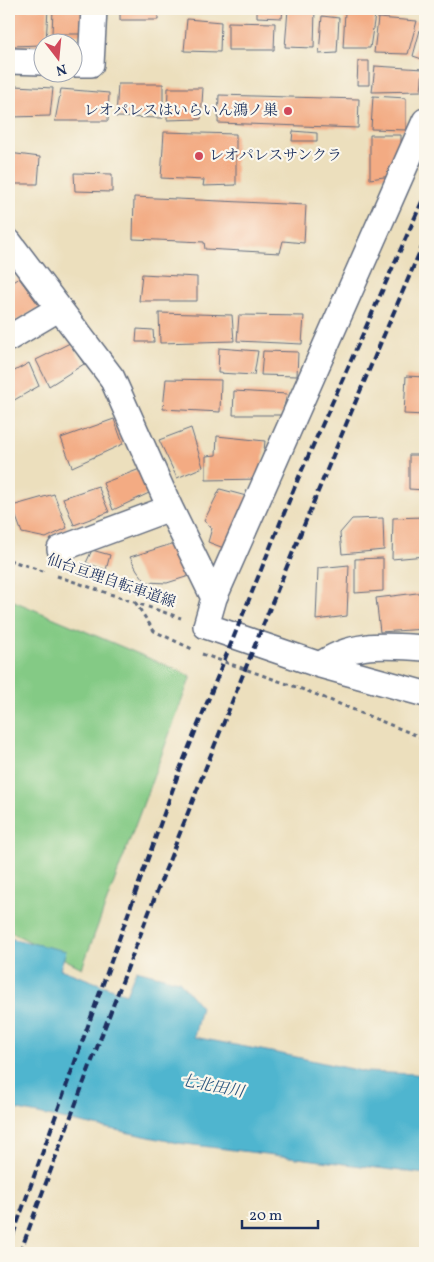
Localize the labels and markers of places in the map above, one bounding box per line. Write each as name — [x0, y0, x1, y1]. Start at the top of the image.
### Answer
place label: レオパレスはいらいん鴻ノ巣 — [84, 101, 278, 122]
marker: レオパレスはいらいん鴻ノ巣 — [282, 105, 294, 117]
place label: レオパレスサンクラ — [209, 146, 342, 167]
marker: レオパレスサンクラ — [193, 150, 205, 162]

